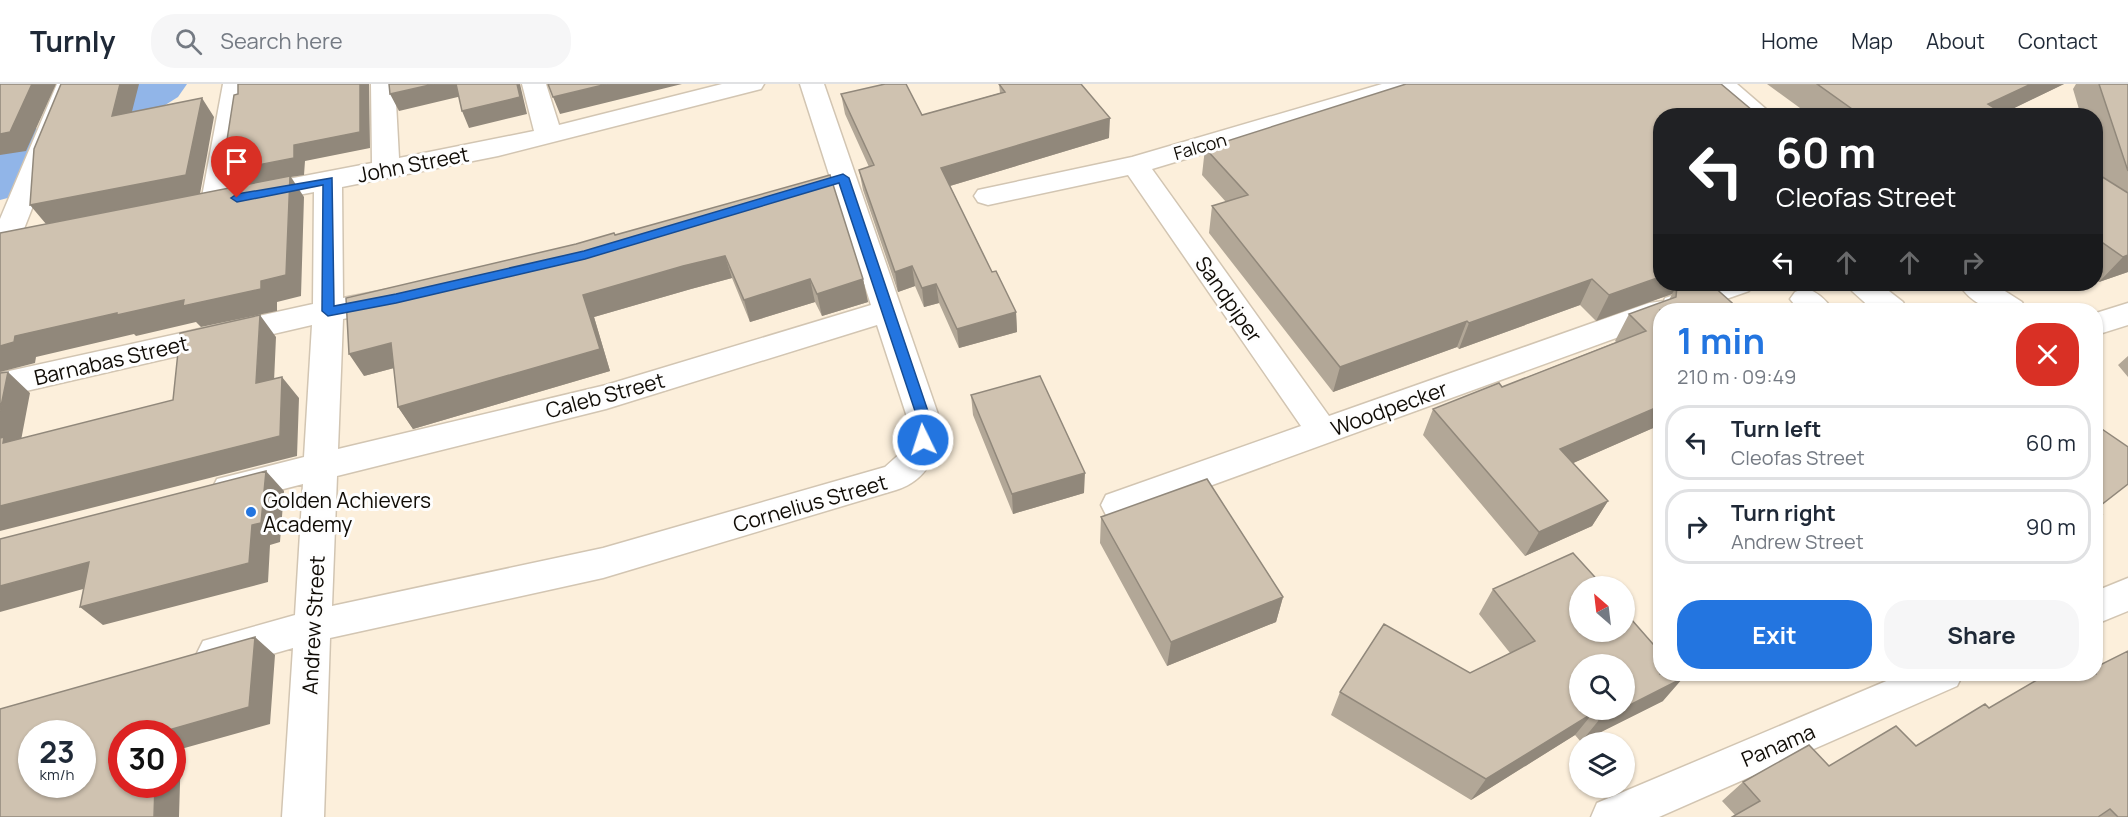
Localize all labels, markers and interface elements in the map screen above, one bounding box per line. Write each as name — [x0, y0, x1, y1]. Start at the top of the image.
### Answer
search box — [151, 14, 571, 68]
text: Turnly — [30, 22, 115, 60]
icon: search — [172, 25, 205, 58]
text: Search here — [220, 26, 343, 56]
text: Home — [1761, 27, 1818, 55]
text: Map — [1851, 27, 1893, 55]
text: About — [1926, 27, 1985, 55]
text: Contact — [2018, 27, 2098, 55]
text: 60 m — [1776, 123, 1876, 181]
street label: Falcon — [1171, 127, 1229, 165]
icon: left — [1677, 132, 1755, 210]
pin — [211, 136, 262, 198]
street label: John Street — [355, 139, 471, 189]
icon: arrive — [220, 145, 253, 178]
text: Cleofas Street — [1776, 178, 1956, 215]
icon: left — [1767, 246, 1800, 279]
icon: ahead — [1830, 246, 1863, 279]
icon: ahead — [1893, 246, 1926, 279]
icon: right — [1956, 246, 1989, 279]
street label: Sandpiper — [1189, 250, 1269, 348]
text: 1 min — [1677, 316, 1765, 365]
button: close — [2016, 323, 2079, 386]
street label: Barnabas Street — [31, 329, 191, 391]
text: 210 m · 09:49 — [1677, 363, 1796, 390]
street label: Caleb Street — [542, 366, 668, 424]
street label: Woodpecker — [1327, 374, 1452, 442]
position arrow — [891, 408, 955, 472]
text: Turn left — [1731, 414, 1821, 444]
icon: left — [1680, 426, 1713, 459]
text: 60 m — [2026, 428, 2076, 458]
text: Cleofas Street — [1731, 444, 1865, 471]
street label: Cornelius Street — [730, 468, 890, 538]
place label: Golden Achievers Academy — [263, 486, 431, 538]
text: Turn right — [1731, 498, 1836, 528]
marker: Golden Achievers Academy — [244, 505, 258, 519]
icon: right — [1680, 510, 1713, 543]
text: 90 m — [2026, 512, 2076, 542]
text: Andrew Street — [1731, 528, 1864, 555]
street label: Andrew Street — [295, 555, 331, 695]
north arrow — [1569, 576, 1635, 642]
map controls — [1569, 576, 1635, 798]
button: Exit — [1677, 600, 1872, 669]
button: Share — [1884, 600, 2079, 669]
button: search — [1569, 654, 1635, 720]
street label: Panama — [1737, 717, 1819, 773]
speed limit sign: 30 — [108, 720, 186, 798]
text: 23 — [39, 731, 75, 772]
button: layers — [1569, 732, 1635, 798]
text: km/h — [40, 764, 74, 785]

